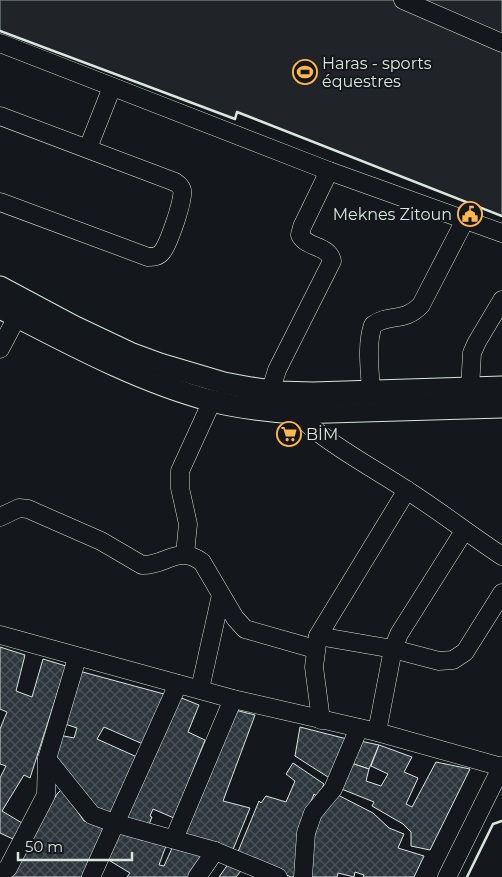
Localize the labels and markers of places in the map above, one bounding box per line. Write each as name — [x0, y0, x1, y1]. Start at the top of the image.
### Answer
place label: Haras - sports équestres — [322, 54, 432, 91]
sports icon: Haras - sports équestres — [292, 59, 318, 85]
public building icon: Meknes Zitoun — [457, 201, 483, 227]
place label: Meknes Zitoun — [333, 205, 452, 224]
supermarket icon: BİM — [276, 421, 302, 447]
place label: BİM — [306, 425, 338, 444]

